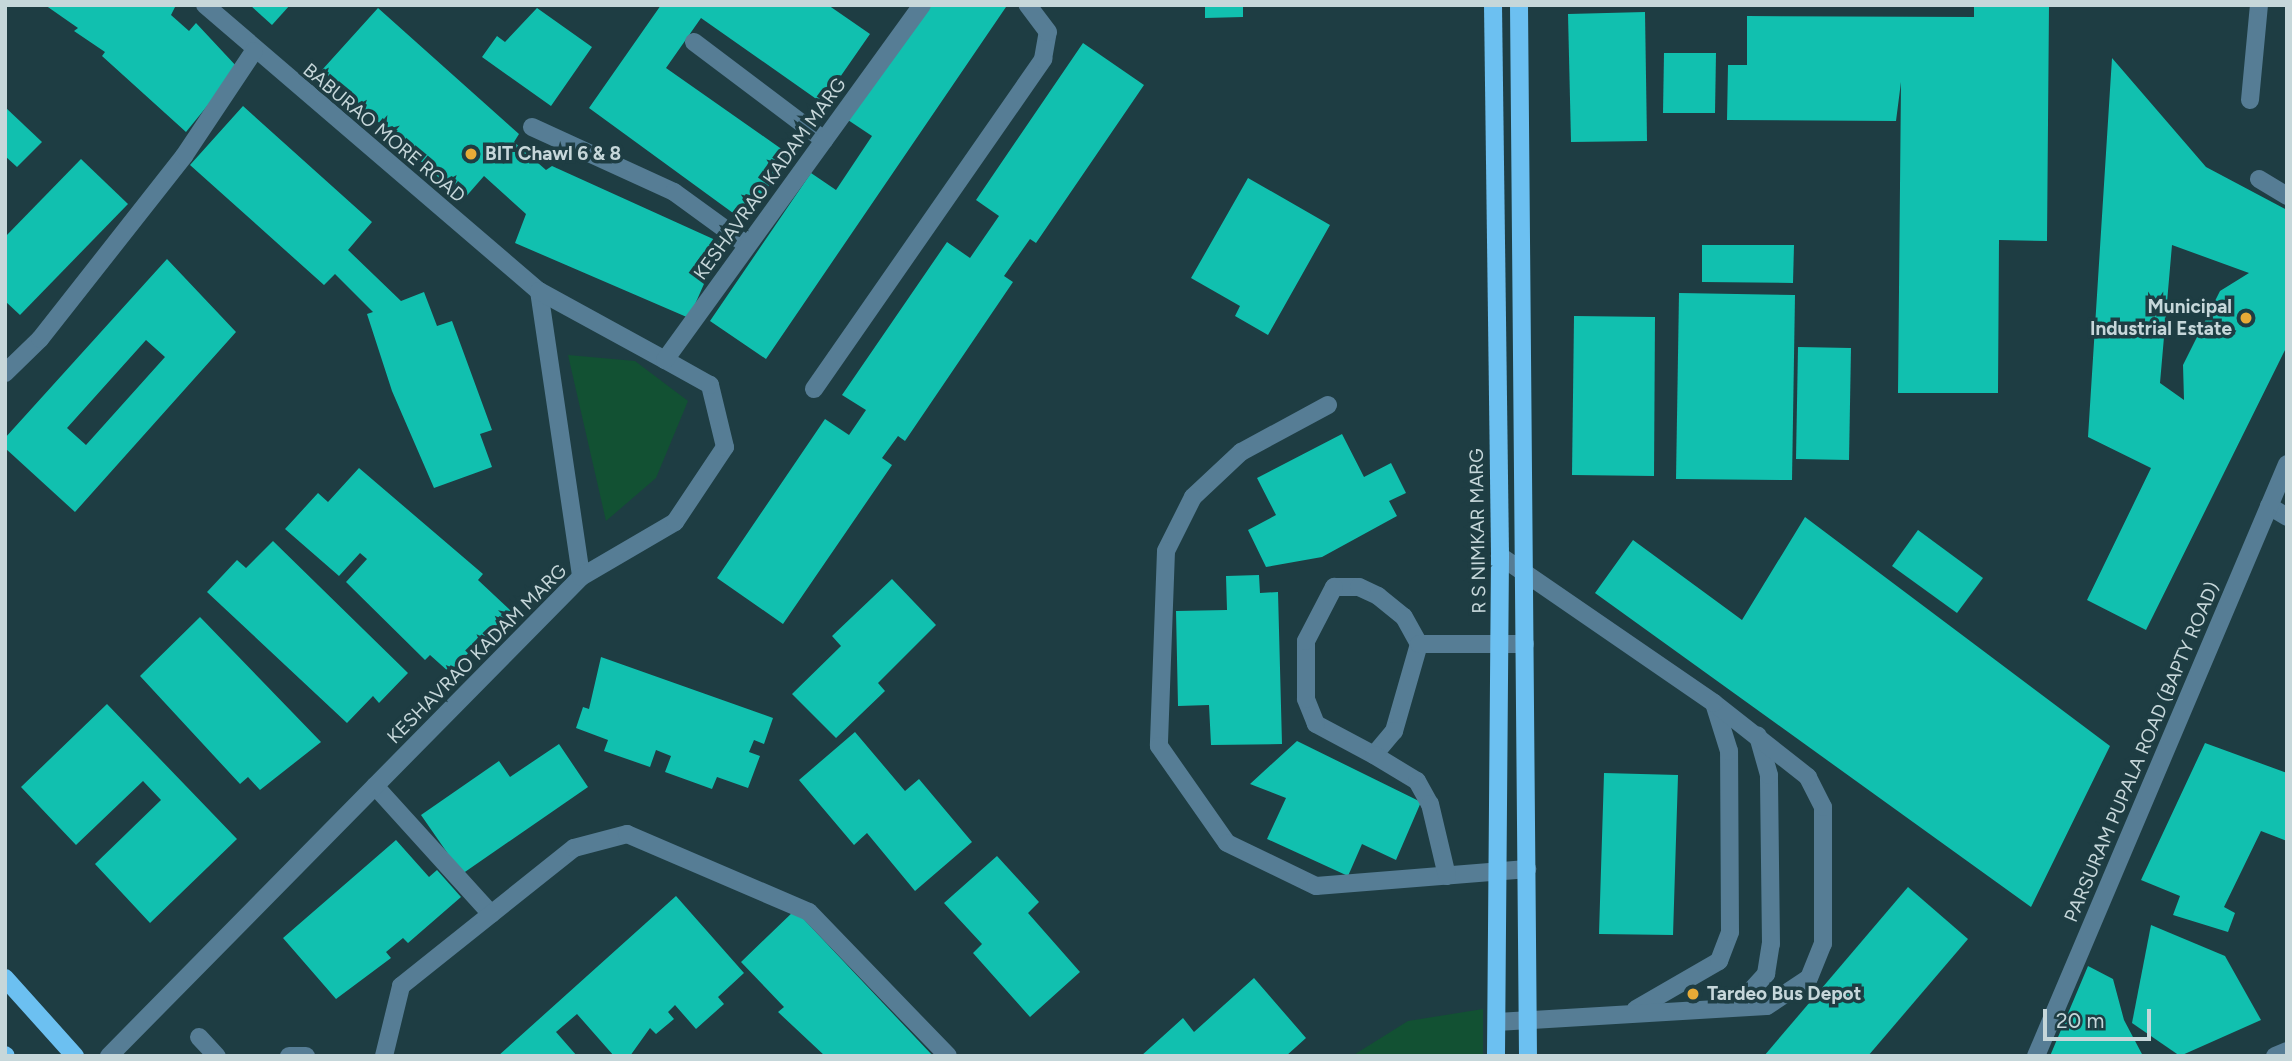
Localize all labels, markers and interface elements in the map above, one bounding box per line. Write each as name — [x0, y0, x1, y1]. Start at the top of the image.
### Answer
street label: BABURAO MORE ROAD — [298, 59, 470, 207]
street label: KESHAVRAO KADAM MARG — [689, 74, 851, 284]
place label: BIT Chawl 6 & 8 — [485, 143, 621, 165]
marker: BIT Chawl 6 & 8 — [463, 146, 479, 162]
place label: Municipal Industrial Estate — [2090, 296, 2232, 340]
marker: Municipal Industrial Estate — [2238, 310, 2254, 326]
street label: R S NIMKAR MARG — [1465, 448, 1491, 614]
street label: KESHAVRAO KADAM MARG — [383, 560, 571, 748]
street label: PARSURAM PUPALA ROAD (BAPTY ROAD) — [2060, 578, 2224, 926]
place label: Tardeo Bus Depot — [1707, 983, 1861, 1005]
marker: Tardeo Bus Depot — [1685, 986, 1701, 1002]
scale bar — [2047, 995, 2156, 1038]
text: 20 m — [2056, 1008, 2104, 1033]

